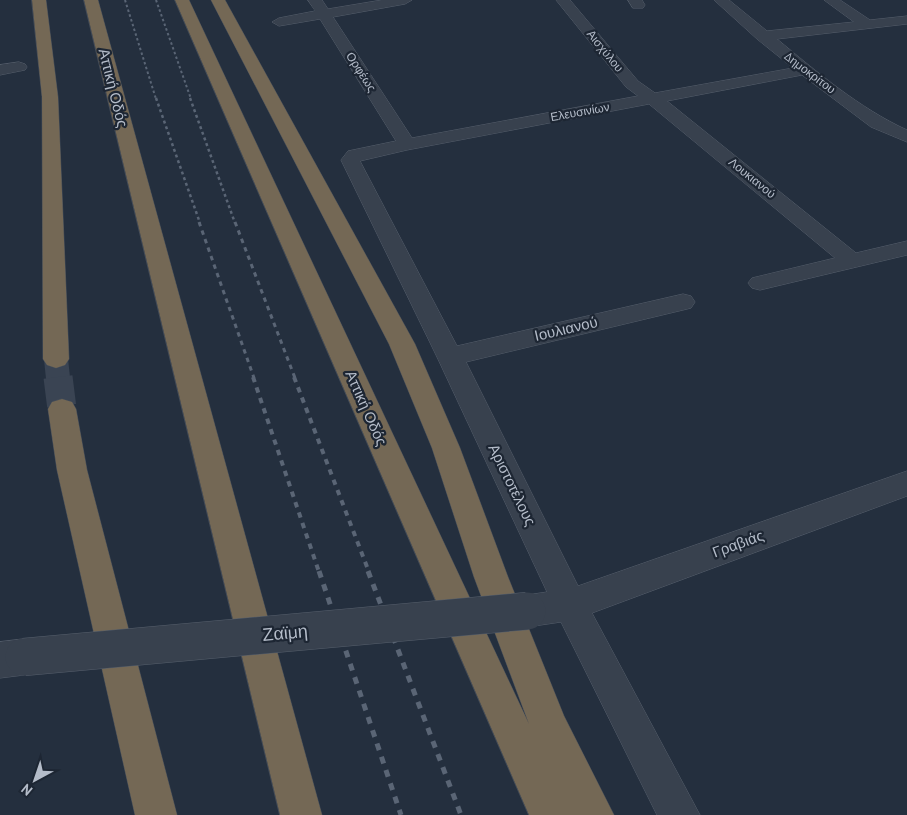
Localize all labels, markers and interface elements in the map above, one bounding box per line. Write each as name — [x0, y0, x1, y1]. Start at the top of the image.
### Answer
street label: Αισχύλου — [584, 27, 627, 75]
street label: Αττική Οδός — [95, 46, 132, 129]
street label: Ορφέως — [343, 49, 380, 95]
street label: Δημοκρίτου — [782, 49, 839, 97]
street label: Ελευσινίων — [549, 99, 611, 124]
street label: Λουκιανού — [726, 154, 779, 201]
street label: Ιουλιανού — [532, 312, 599, 345]
street label: Αττική Οδός — [341, 367, 392, 448]
street label: Αριστοτέλους — [484, 441, 540, 529]
street label: Γραβιάς — [710, 525, 766, 562]
street label: Ζαϊμη — [261, 619, 309, 646]
north arrow — [10, 755, 60, 805]
text: N — [17, 780, 36, 800]

